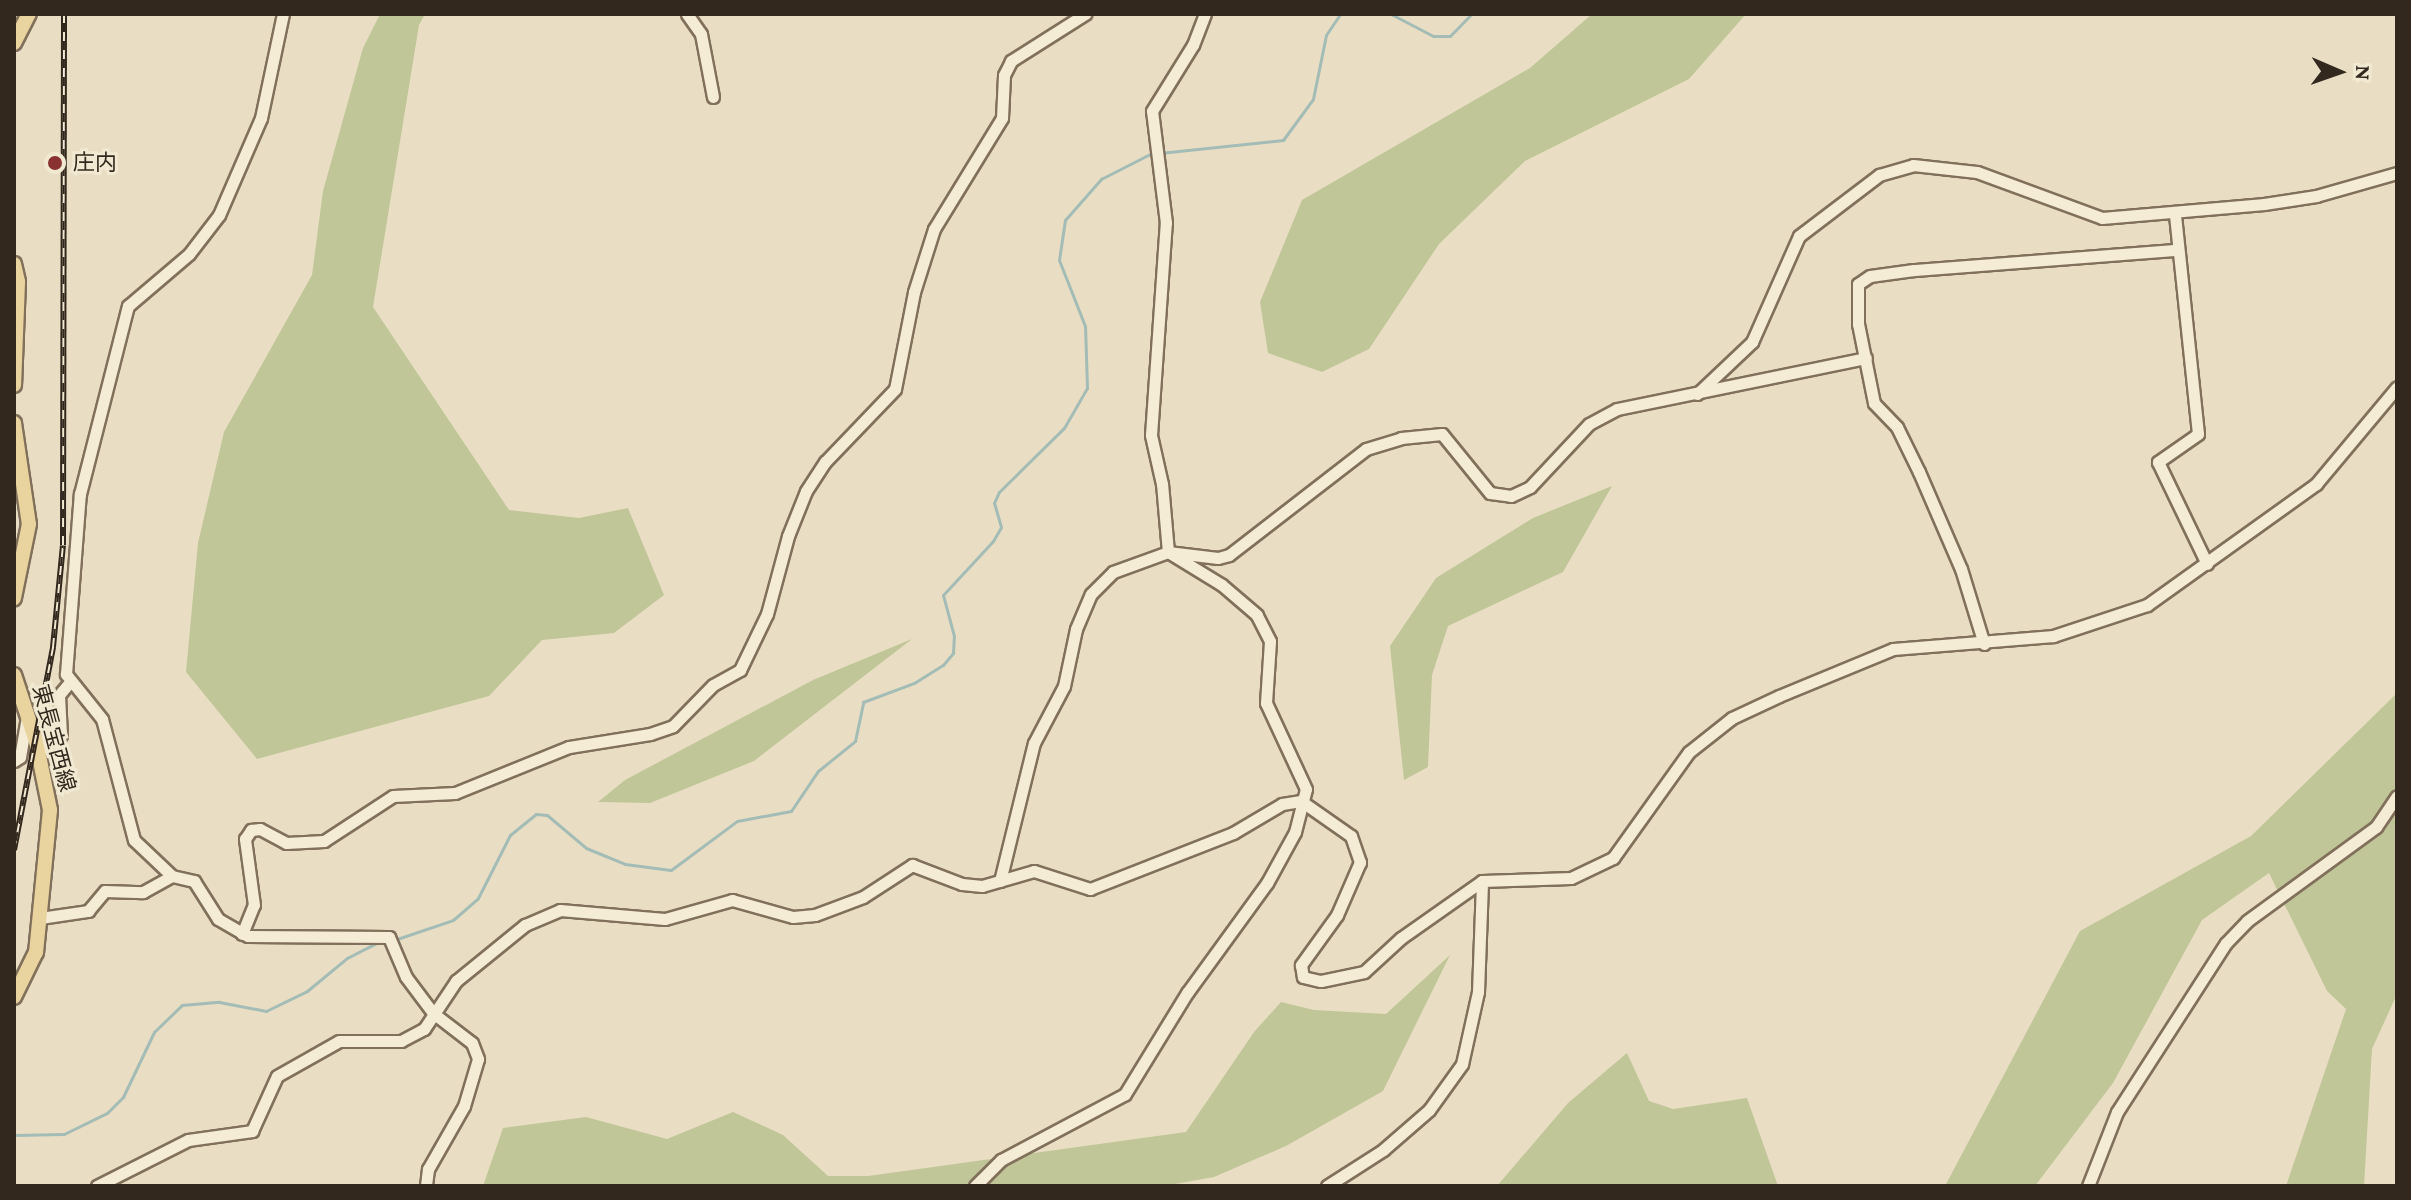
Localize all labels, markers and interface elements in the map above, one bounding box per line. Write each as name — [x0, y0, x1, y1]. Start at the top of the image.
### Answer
north arrow — [2299, 32, 2379, 112]
text: N — [2351, 65, 2376, 81]
place label: 庄内 — [73, 150, 117, 176]
marker: 庄内 — [44, 152, 66, 174]
street label: 東長宝西線 — [27, 681, 81, 795]

